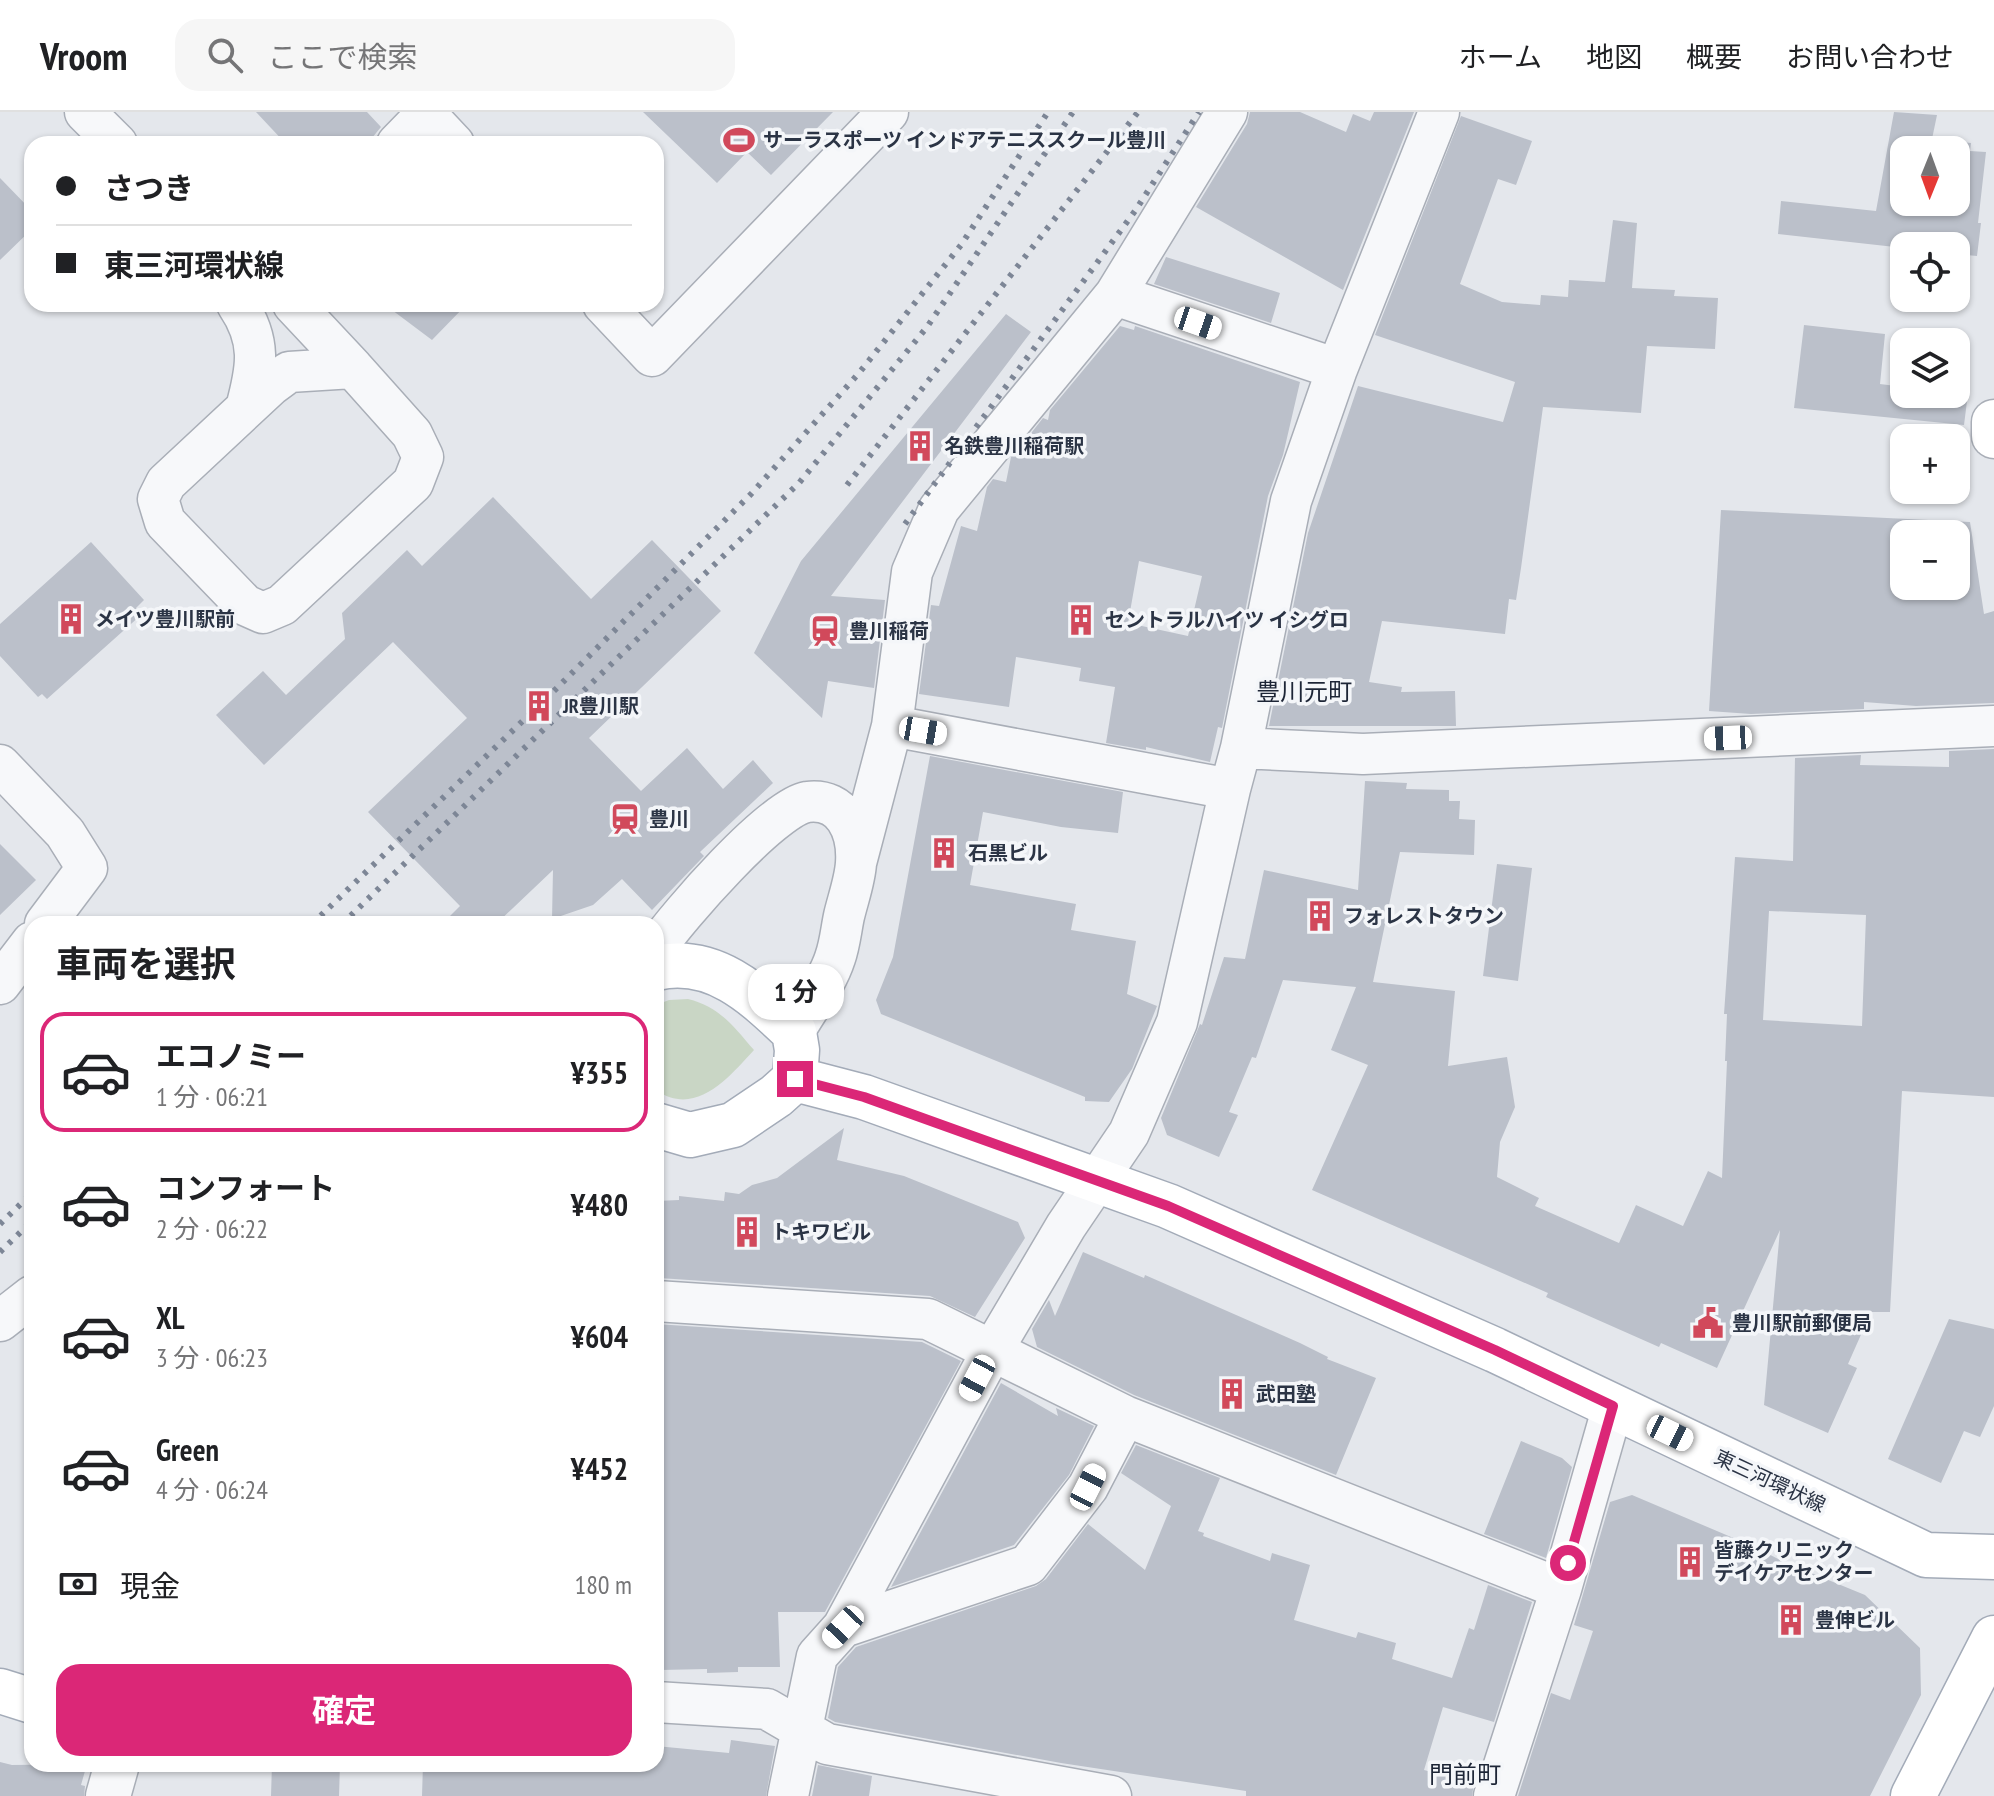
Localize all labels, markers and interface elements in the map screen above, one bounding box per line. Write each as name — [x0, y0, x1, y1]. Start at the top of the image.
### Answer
search box — [175, 19, 735, 91]
text: Vroom — [40, 31, 127, 80]
icon: search — [203, 33, 247, 77]
text: ここで検索 — [267, 37, 417, 76]
text: ホーム — [1459, 38, 1542, 75]
text: 地図 — [1586, 38, 1642, 75]
text: 概要 — [1686, 38, 1742, 75]
text: お問い合わせ — [1786, 38, 1954, 75]
sports icon: サーラスポーツ インドアテニススクール豊川 — [722, 123, 756, 157]
place label: サーラスポーツ インドアテニススクール豊川 — [763, 127, 1166, 153]
north arrow — [1890, 136, 1970, 216]
map controls — [1890, 136, 1970, 600]
text: さつき — [104, 168, 194, 207]
button: locate — [1890, 232, 1970, 312]
text: 東三河環状線 — [104, 245, 284, 284]
car — [1171, 304, 1225, 342]
button: layers — [1890, 328, 1970, 408]
button: + — [1890, 424, 1970, 504]
building icon: 名鉄豊川稲荷駅 — [903, 429, 937, 463]
place label: 名鉄豊川稲荷駅 — [944, 433, 1084, 459]
button: − — [1890, 520, 1970, 600]
building icon: メイツ豊川駅前 — [54, 602, 88, 636]
building icon: セントラルハイツ イシグロ — [1064, 603, 1098, 637]
place label: メイツ豊川駅前 — [95, 606, 235, 632]
place label: セントラルハイツ イシグロ — [1105, 607, 1349, 633]
station icon: 豊川稲荷 — [808, 614, 842, 648]
place label: 豊川稲荷 — [849, 618, 929, 644]
district label: 豊川元町 — [1256, 676, 1352, 707]
building icon: JR豊川駅 — [522, 689, 556, 723]
place label: JR豊川駅 — [562, 693, 639, 719]
car — [897, 715, 949, 747]
car — [1704, 725, 1752, 751]
station icon: 豊川 — [608, 802, 642, 836]
place label: 豊川 — [649, 806, 689, 832]
building icon: 石黒ビル — [927, 836, 961, 870]
place label: 石黒ビル — [968, 840, 1048, 866]
building icon: フォレストタウン — [1303, 899, 1337, 933]
place label: フォレストタウン — [1344, 903, 1504, 929]
text: 車両を選択 — [56, 940, 236, 987]
callout: 1 分 — [747, 963, 843, 1019]
text: 1 分 — [774, 975, 818, 1008]
icon: car — [60, 1036, 132, 1108]
text: エコノミー — [156, 1036, 306, 1075]
text: ¥355 — [571, 1053, 628, 1092]
route end — [777, 1061, 813, 1097]
text: 1 分 · 06:21 — [156, 1080, 268, 1113]
icon: car — [60, 1168, 132, 1240]
text: コンフォート — [156, 1168, 335, 1207]
text: ¥480 — [571, 1185, 628, 1224]
text: 2 分 · 06:22 — [156, 1212, 268, 1245]
building icon: トキワビル — [730, 1215, 764, 1249]
place label: トキワビル — [771, 1219, 871, 1245]
text: XL — [156, 1298, 185, 1337]
icon: car — [60, 1300, 132, 1372]
public building icon: 豊川駅前郵便局 — [1691, 1306, 1725, 1340]
place label: 豊川駅前郵便局 — [1732, 1310, 1872, 1336]
text: ¥604 — [571, 1317, 628, 1356]
text: 3 分 · 06:23 — [156, 1341, 268, 1374]
car — [955, 1351, 999, 1405]
building icon: 武田塾 — [1215, 1377, 1249, 1411]
place label: 武田塾 — [1256, 1381, 1316, 1407]
car — [1643, 1412, 1697, 1454]
text: Green — [156, 1430, 219, 1469]
icon: car — [60, 1432, 132, 1504]
street label: 東三河環状線 — [1710, 1444, 1830, 1518]
text: ¥452 — [571, 1449, 628, 1488]
car — [1066, 1460, 1110, 1514]
text: 4 分 · 06:24 — [156, 1473, 268, 1506]
place label: 皆藤クリニック デイケアセンター — [1714, 1537, 1874, 1586]
route start — [1550, 1545, 1586, 1581]
building icon: 皆藤クリニック デイケアセンター — [1673, 1545, 1707, 1579]
icon: cash — [56, 1562, 100, 1606]
text: 現金 — [120, 1566, 180, 1605]
text: 180 m — [574, 1568, 632, 1601]
car — [818, 1601, 868, 1653]
building icon: 豊伸ビル — [1774, 1603, 1808, 1637]
place label: 豊伸ビル — [1815, 1607, 1895, 1633]
button: 確定 — [56, 1664, 632, 1756]
district label: 門前町 — [1429, 1759, 1501, 1790]

